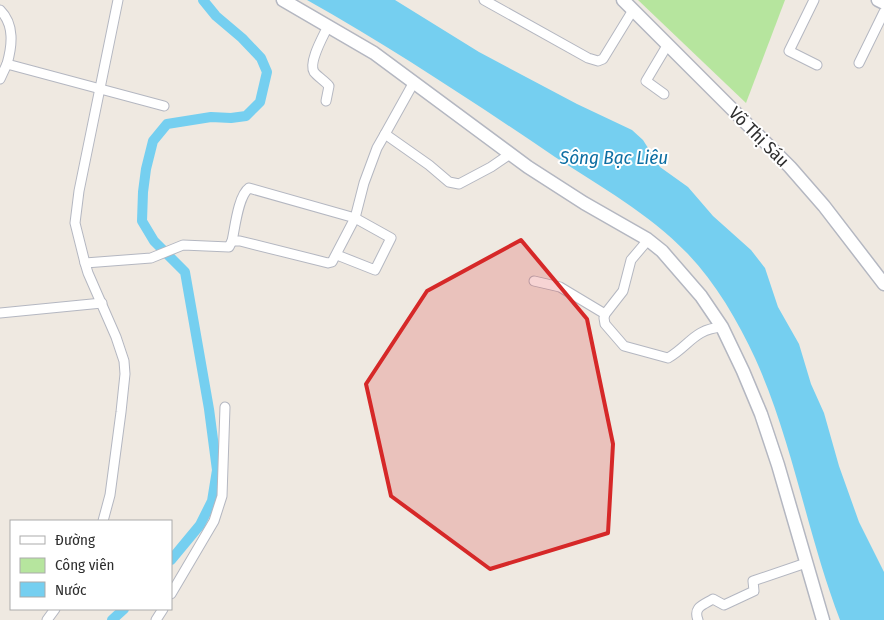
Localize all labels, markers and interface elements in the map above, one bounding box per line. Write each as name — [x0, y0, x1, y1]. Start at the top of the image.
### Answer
street label: Võ Thị Sáu — [724, 102, 794, 172]
water label: Sông Bạc Liêu — [559, 146, 668, 169]
legend — [10, 520, 172, 610]
text: Đường — [55, 531, 95, 549]
text: Công viên — [55, 556, 114, 574]
text: Nước — [55, 581, 87, 599]

